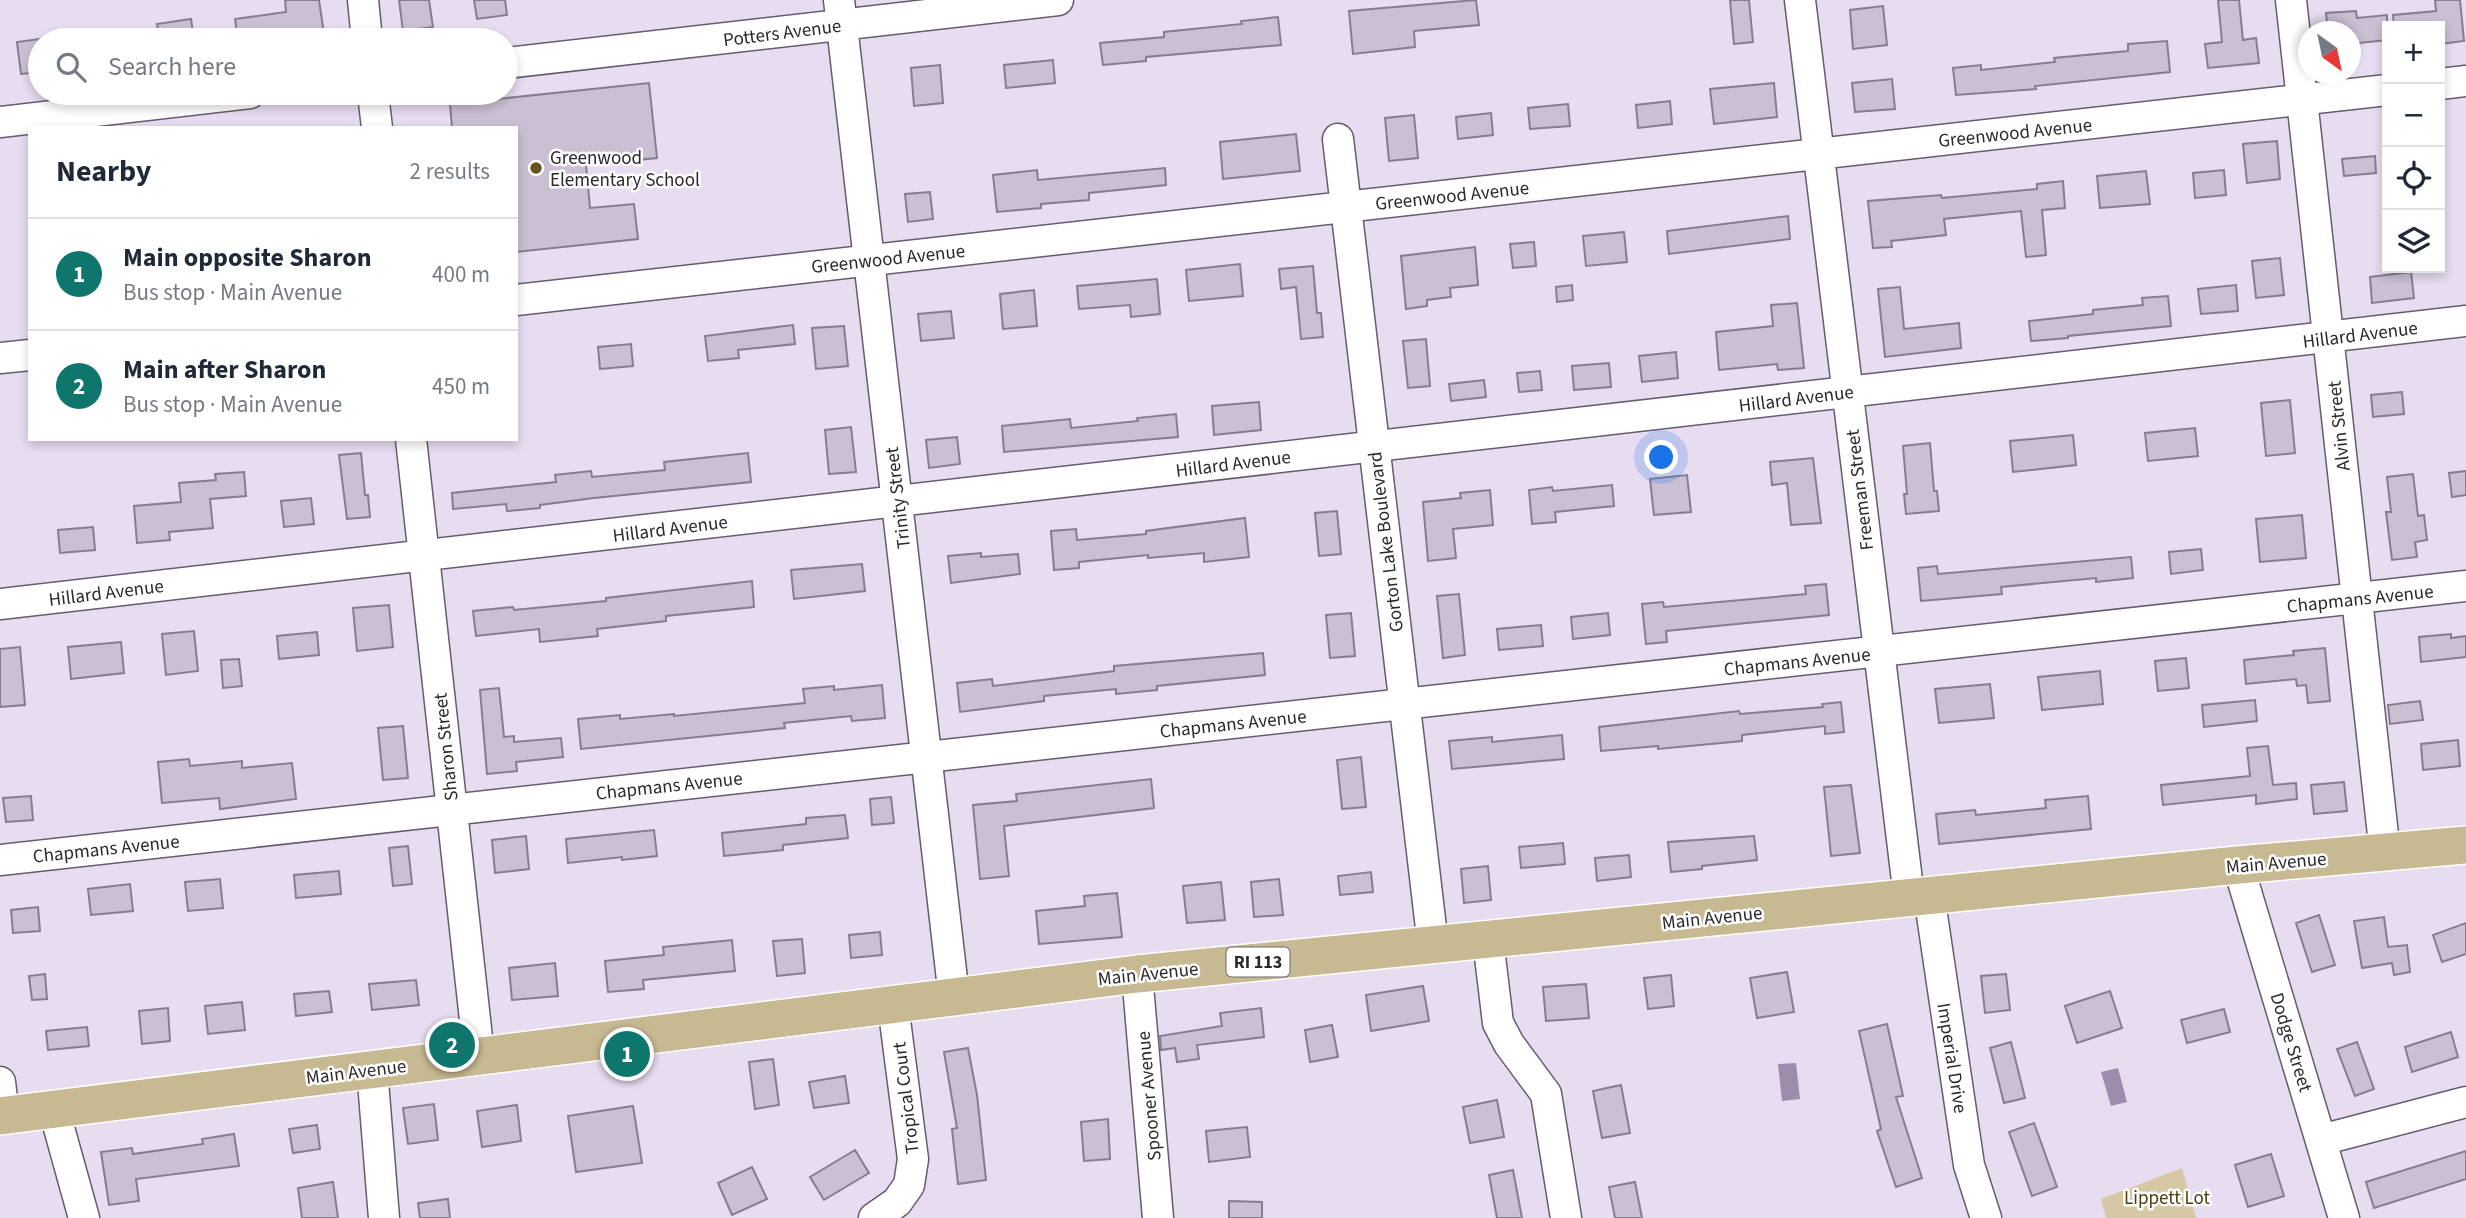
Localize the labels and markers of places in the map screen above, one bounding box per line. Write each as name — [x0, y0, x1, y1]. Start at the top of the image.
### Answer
place label: Greenwood Elementary School — [550, 145, 700, 194]
marker: Greenwood Elementary School — [528, 160, 544, 176]
pin: 2 — [429, 1019, 475, 1071]
pin: 1 — [604, 1028, 650, 1080]

